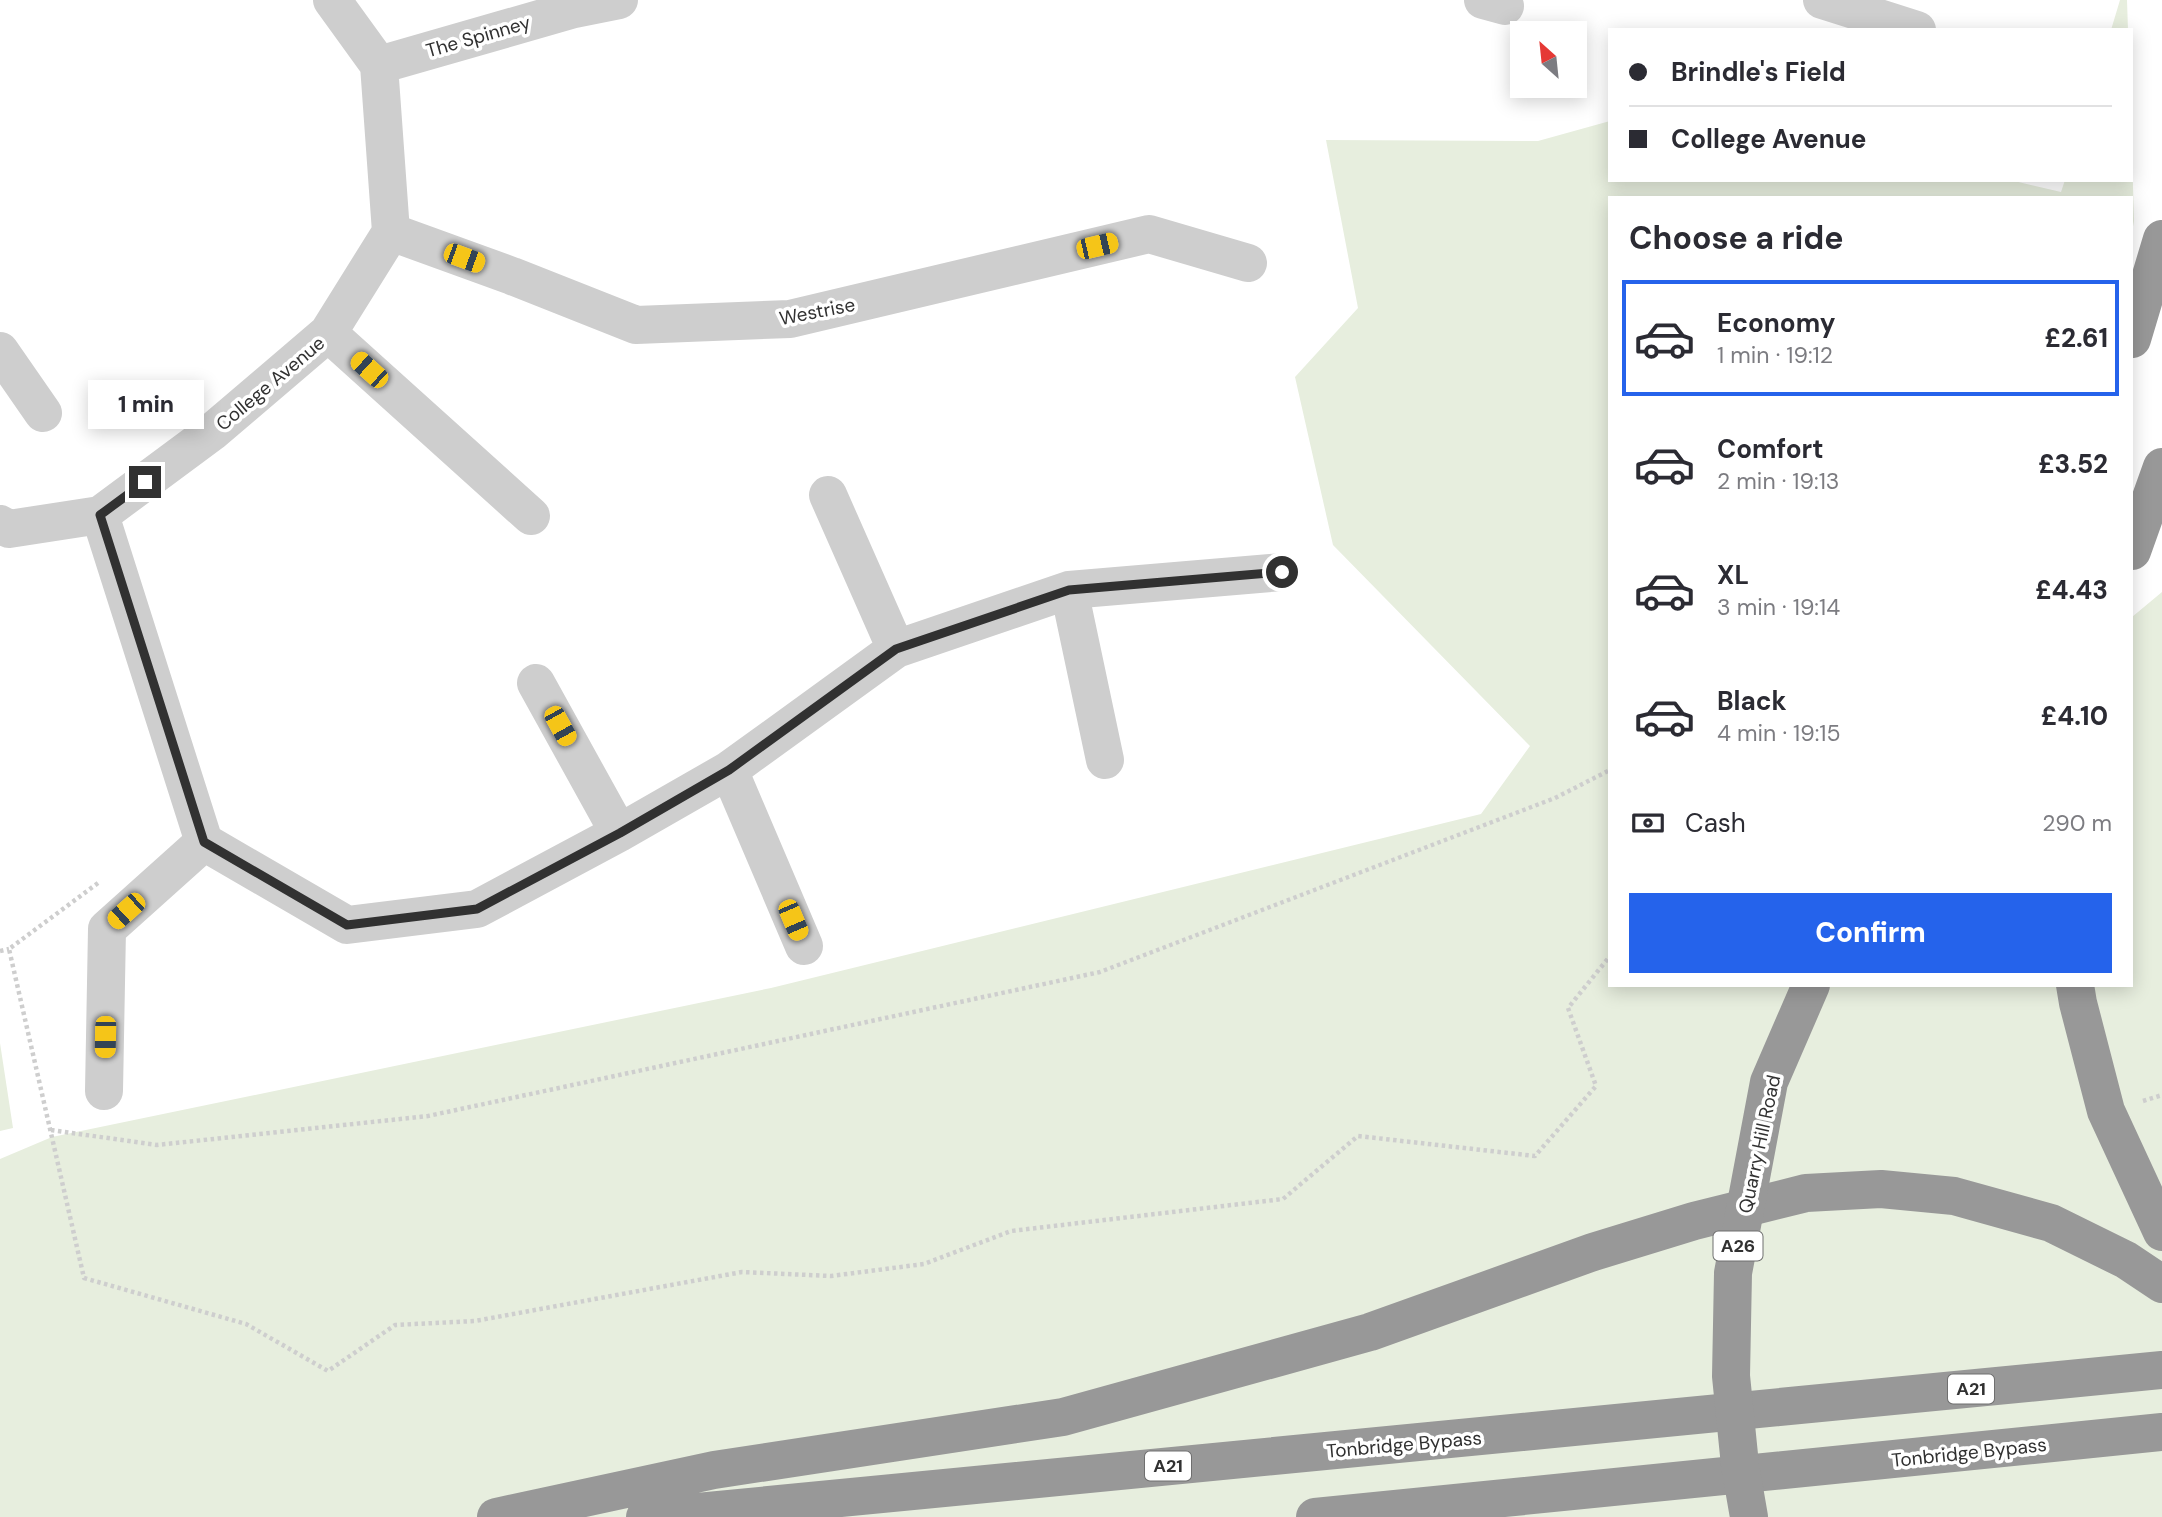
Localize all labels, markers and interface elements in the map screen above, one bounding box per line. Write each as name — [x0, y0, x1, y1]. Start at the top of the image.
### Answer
street label: The Spinney — [423, 10, 534, 63]
north arrow — [1510, 21, 1587, 98]
map controls — [1510, 21, 1587, 98]
text: Brindle's Field — [1671, 55, 1846, 89]
text: College Avenue — [1671, 122, 1866, 156]
text: Choose a ride — [1629, 217, 1844, 259]
car — [1075, 231, 1120, 261]
car — [441, 241, 488, 275]
street label: Westrise — [777, 292, 857, 331]
text: Economy — [1717, 306, 1835, 340]
icon: car — [1633, 307, 1696, 370]
text: £2.61 — [2045, 321, 2108, 355]
street label: College Avenue — [211, 331, 330, 436]
text: 1 min · 19:12 — [1717, 340, 1833, 370]
car — [347, 348, 392, 392]
callout: 1 min — [87, 380, 203, 430]
text: 1 min — [118, 389, 174, 419]
text: Comfort — [1717, 432, 1823, 466]
icon: car — [1633, 433, 1696, 496]
text: £3.52 — [2038, 447, 2108, 481]
route end — [129, 466, 161, 498]
text: 2 min · 19:13 — [1717, 466, 1839, 496]
route start — [1266, 556, 1298, 588]
text: XL — [1717, 558, 1749, 592]
icon: car — [1633, 559, 1696, 622]
text: £4.43 — [2035, 573, 2108, 607]
text: 3 min · 19:14 — [1717, 592, 1840, 622]
text: Black — [1717, 684, 1787, 718]
icon: car — [1633, 685, 1696, 748]
text: £4.10 — [2041, 699, 2108, 733]
car — [541, 703, 580, 749]
text: 4 min · 19:15 — [1717, 718, 1841, 748]
icon: cash — [1629, 804, 1667, 842]
text: Cash — [1685, 806, 1746, 840]
text: 290 m — [2042, 808, 2112, 838]
car — [104, 889, 149, 933]
button: Confirm — [1629, 893, 2112, 973]
car — [776, 897, 811, 943]
car — [95, 1016, 116, 1058]
street label: Quarry Hill Road — [1733, 1073, 1786, 1216]
road number: A26 — [1714, 1232, 1762, 1260]
road number: A21 — [1948, 1374, 1994, 1404]
street label: Tonbridge Bypass — [1325, 1425, 1483, 1464]
street label: Tonbridge Bypass — [1890, 1432, 2048, 1473]
road number: A21 — [1145, 1451, 1191, 1480]

